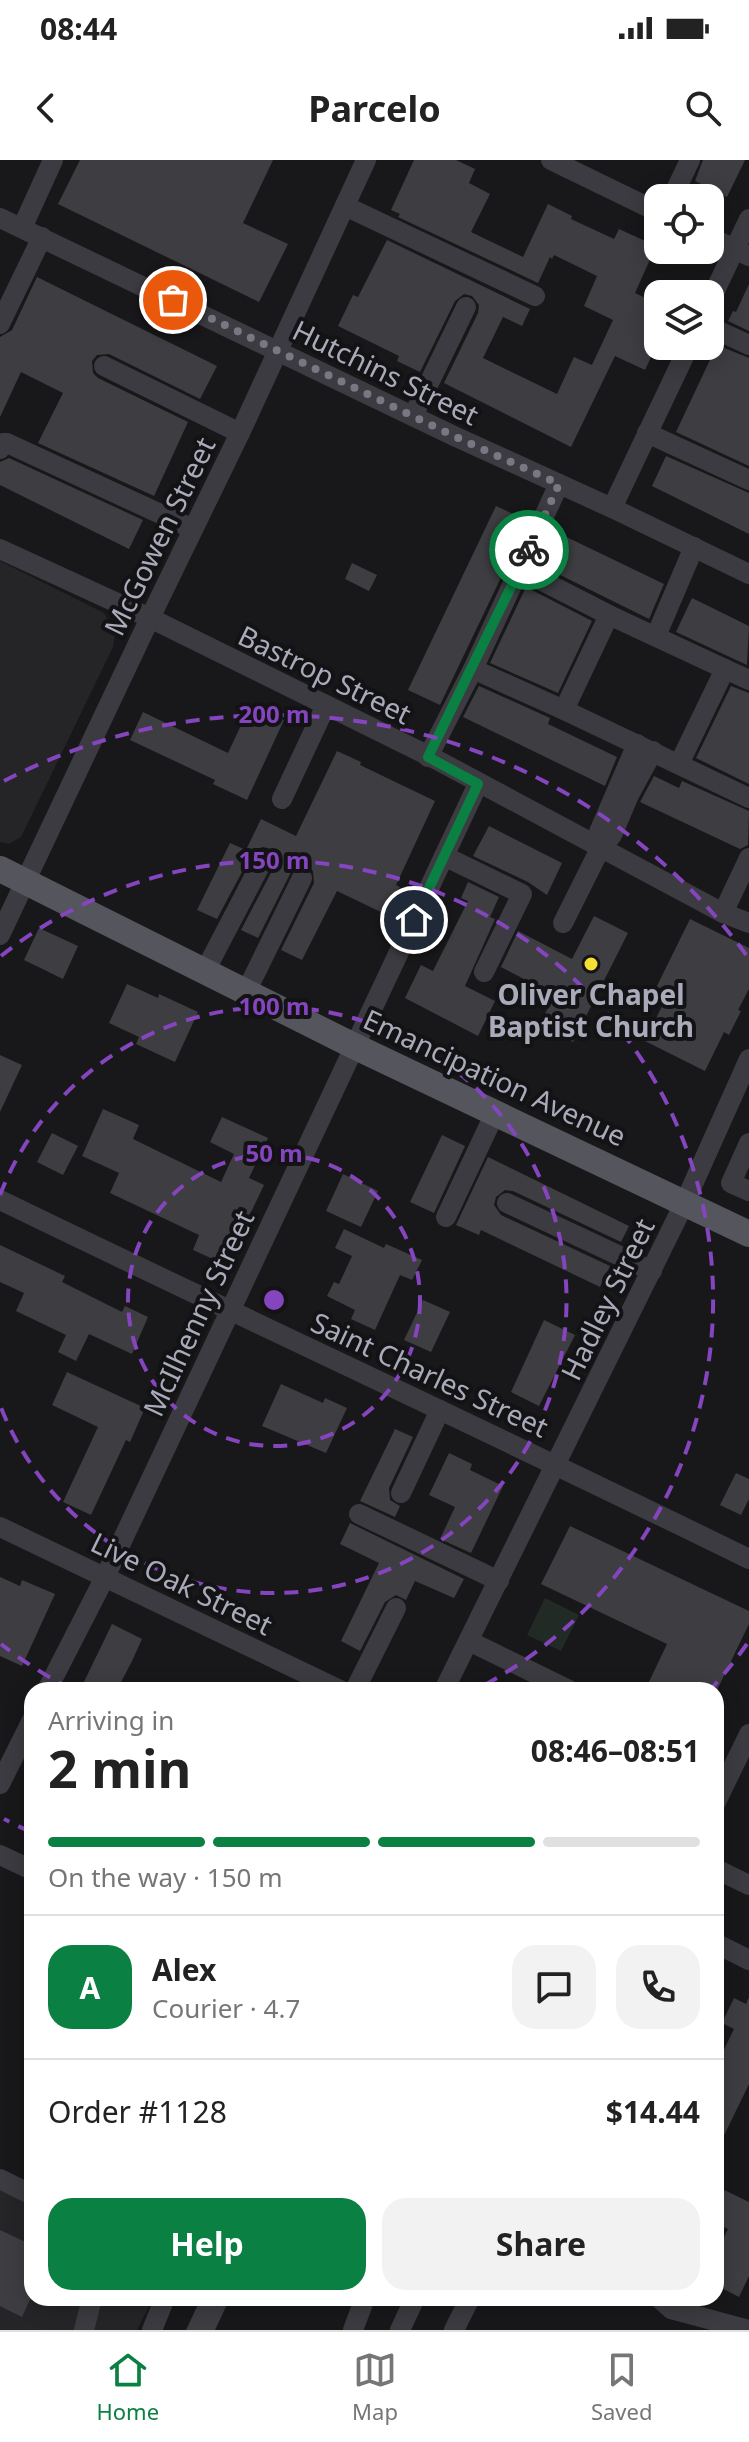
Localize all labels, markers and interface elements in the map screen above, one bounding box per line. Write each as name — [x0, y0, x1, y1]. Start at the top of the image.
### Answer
text: 08:44 — [40, 8, 117, 49]
text: Parcelo — [308, 84, 441, 133]
icon: back — [24, 86, 68, 130]
icon: search — [681, 86, 725, 130]
map controls — [644, 184, 724, 360]
button: locate — [644, 184, 724, 264]
pin — [139, 266, 207, 334]
icon: bag — [151, 278, 195, 322]
button: layers — [644, 280, 724, 360]
street label: Hutchins Street — [287, 311, 485, 433]
street label: McGowen Street — [95, 431, 223, 641]
courier — [489, 510, 569, 590]
icon: bike — [507, 528, 551, 572]
street label: Bastrop Street — [232, 616, 418, 732]
text: 200 m — [239, 697, 309, 730]
text: 150 m — [239, 843, 309, 876]
pin — [380, 886, 448, 954]
icon: home — [392, 898, 436, 942]
marker: Oliver Chapel Baptist Church — [582, 955, 600, 973]
place label: Oliver Chapel Baptist Church — [488, 975, 694, 1045]
text: 100 m — [239, 989, 309, 1022]
street label: Emancipation Avenue — [358, 999, 632, 1155]
text: 50 m — [245, 1136, 303, 1169]
street label: McIlhenny Street — [134, 1204, 262, 1422]
street label: Hadley Street — [551, 1212, 663, 1386]
centre of rings — [260, 1286, 288, 1314]
street label: Saint Charles Street — [305, 1302, 555, 1446]
street label: Live Oak Street — [85, 1523, 279, 1643]
text: Arriving in — [48, 1702, 174, 1738]
text: 08:46–08:51 — [531, 1730, 700, 1771]
text: 2 min — [48, 1732, 191, 1803]
text: On the way · 150 m — [48, 1859, 282, 1895]
button: chat — [512, 1945, 596, 2029]
button: phone — [616, 1945, 700, 2029]
text: Alex — [152, 1949, 216, 1990]
text: A — [80, 1967, 100, 2008]
text: Courier · 4.7 — [152, 1990, 300, 2026]
text: Order #1128 — [48, 2091, 227, 2132]
text: $14.44 — [606, 2091, 700, 2132]
button: Help — [48, 2198, 366, 2290]
button: Share — [382, 2198, 700, 2290]
tab: Home — [97, 2348, 159, 2426]
tab: Map — [352, 2348, 398, 2426]
tab: Saved — [591, 2348, 652, 2426]

